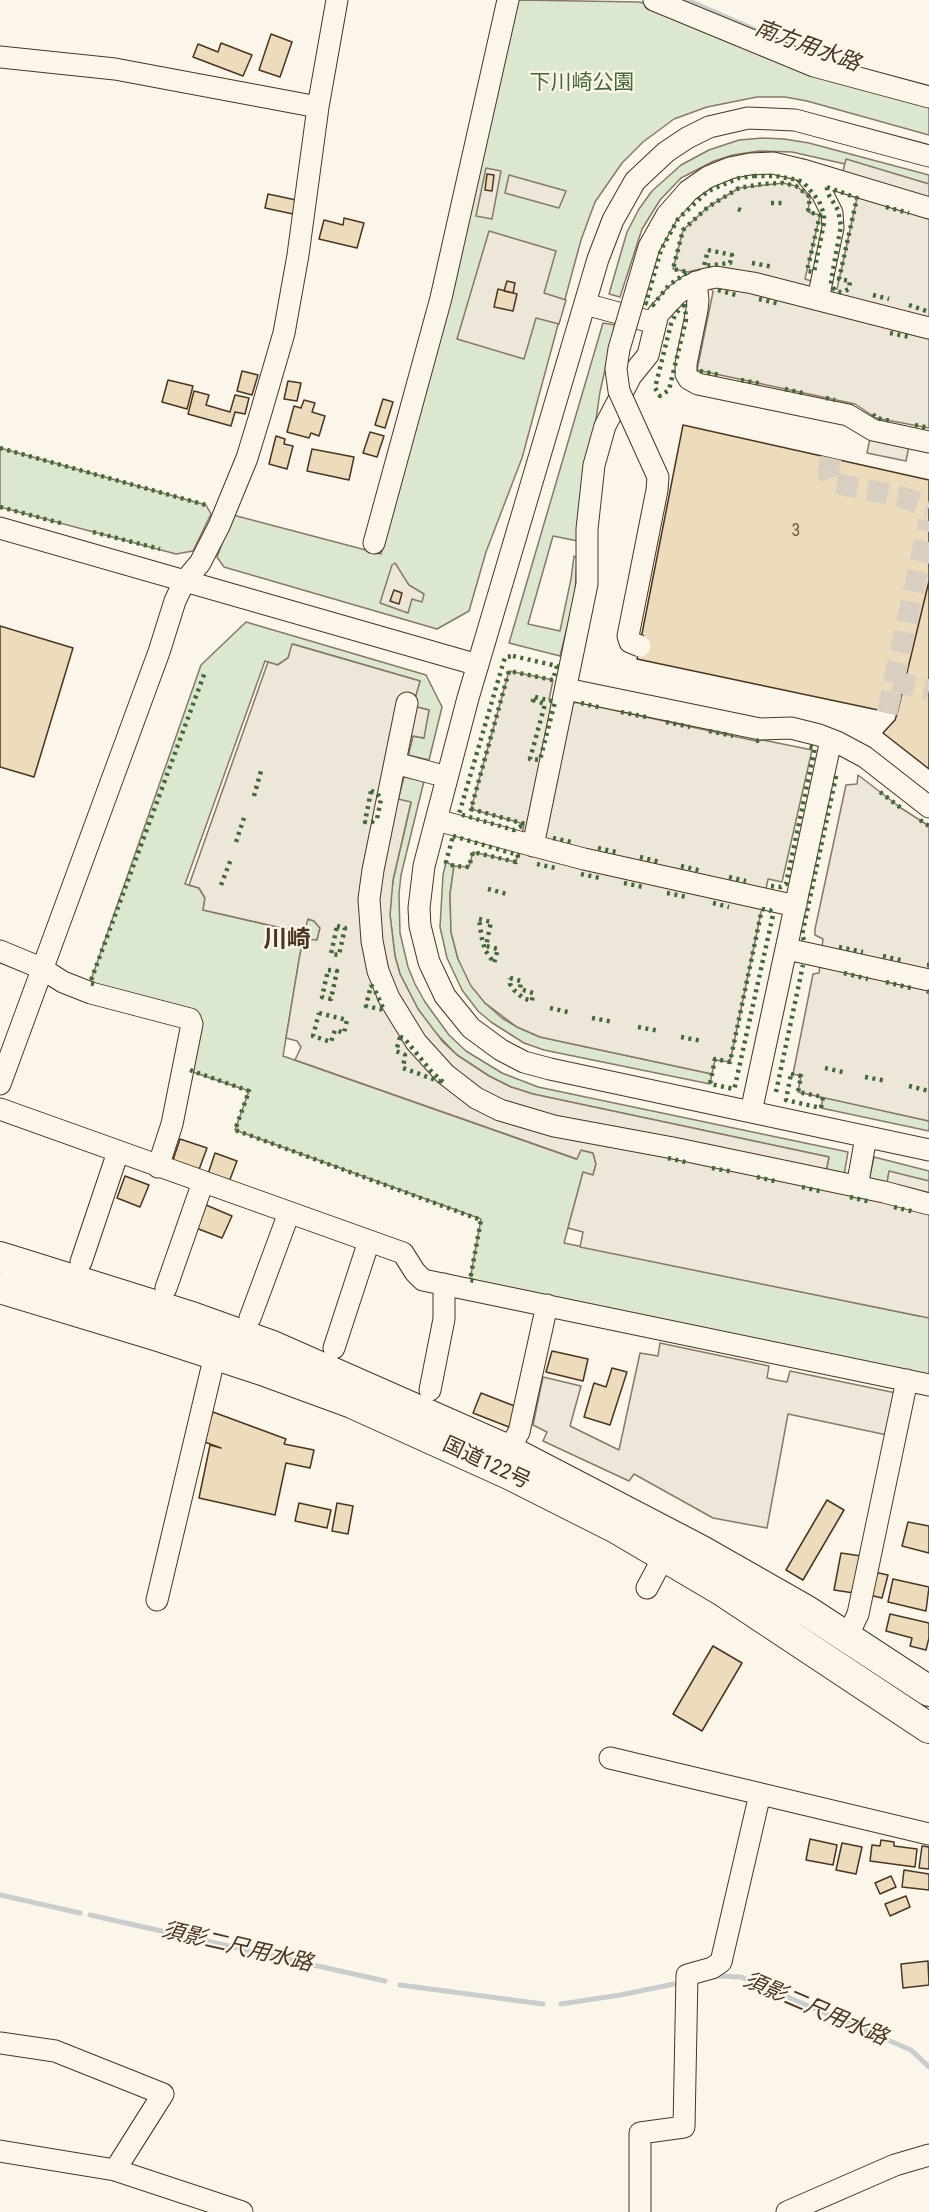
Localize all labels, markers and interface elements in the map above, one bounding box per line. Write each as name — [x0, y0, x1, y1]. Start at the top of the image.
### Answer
water label: 南方用水路 — [751, 16, 863, 78]
park label: 下川崎公園 — [530, 71, 634, 97]
house number: 3 — [792, 520, 800, 542]
district label: 川崎 — [263, 927, 311, 955]
street label: 国道122号 — [438, 1433, 534, 1495]
water label: 須影二尺用水路 — [159, 1918, 315, 1978]
water label: 須影二尺用水路 — [739, 1968, 891, 2052]

